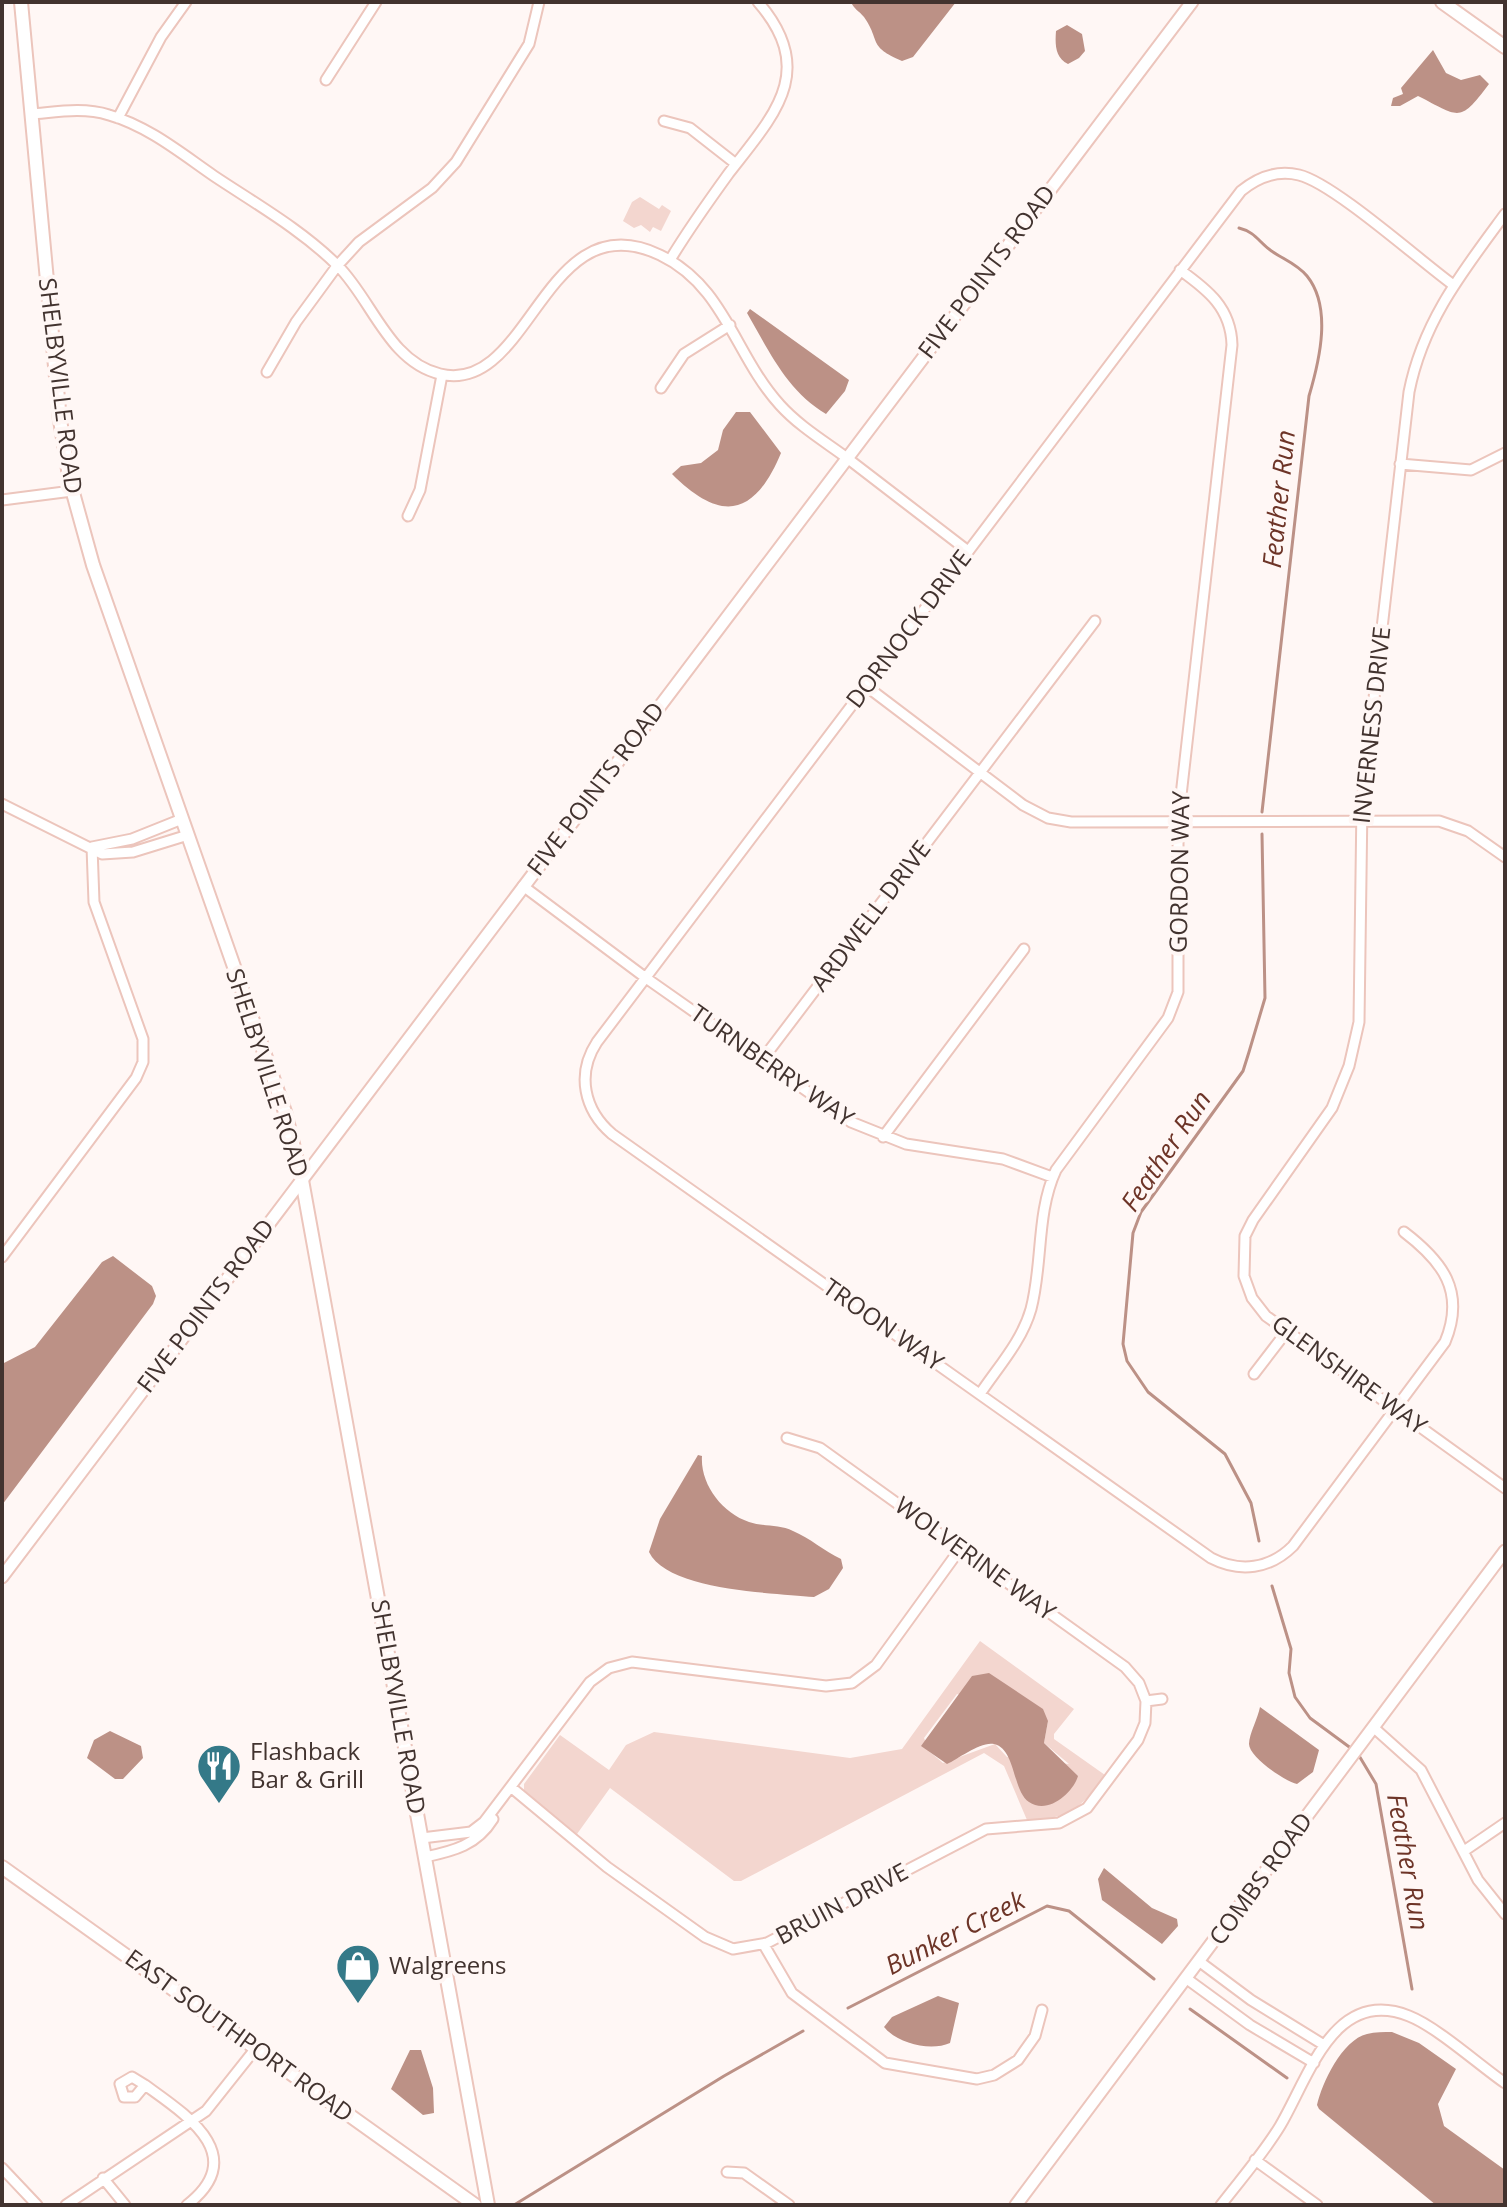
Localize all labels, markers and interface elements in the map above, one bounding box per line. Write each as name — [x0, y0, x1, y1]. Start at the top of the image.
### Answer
street label: FIVE POINTS ROAD — [910, 177, 1062, 365]
street label: SHELBYVILLE ROAD — [32, 276, 91, 496]
water label: Feather Run — [1253, 428, 1303, 570]
street label: DORNOCK DRIVE — [837, 542, 978, 714]
street label: INVERNESS DRIVE — [1344, 625, 1397, 825]
street label: FIVE POINTS ROAD — [519, 694, 671, 882]
street label: GORDON WAY — [1161, 790, 1196, 953]
street label: ARDWELL DRIVE — [802, 833, 937, 997]
street label: SHELBYVILLE ROAD — [219, 964, 318, 1181]
street label: TURNBERRY WAY — [685, 996, 862, 1134]
water label: Feather Run — [1112, 1083, 1219, 1218]
street label: FIVE POINTS ROAD — [129, 1211, 281, 1399]
street label: TROON WAY — [817, 1270, 951, 1378]
street label: GLENSHIRE WAY — [1266, 1306, 1435, 1442]
street label: WOLVERINE WAY — [889, 1488, 1063, 1628]
street label: SHELBYVILLE ROAD — [364, 1597, 435, 1817]
place label: Flashback Bar & Grill — [250, 1734, 364, 1795]
restaurant icon: Flashback Bar & Grill — [195, 1742, 243, 1805]
water label: Feather Run — [1379, 1791, 1439, 1933]
street label: COMBS ROAD — [1200, 1805, 1319, 1951]
street label: BRUIN DRIVE — [769, 1854, 913, 1951]
water label: Bunker Creek — [878, 1881, 1032, 1983]
street label: EAST SOUTHPORT ROAD — [119, 1941, 361, 2129]
shop icon: Walgreens — [334, 1942, 382, 2005]
place label: Walgreens — [389, 1948, 507, 1981]

